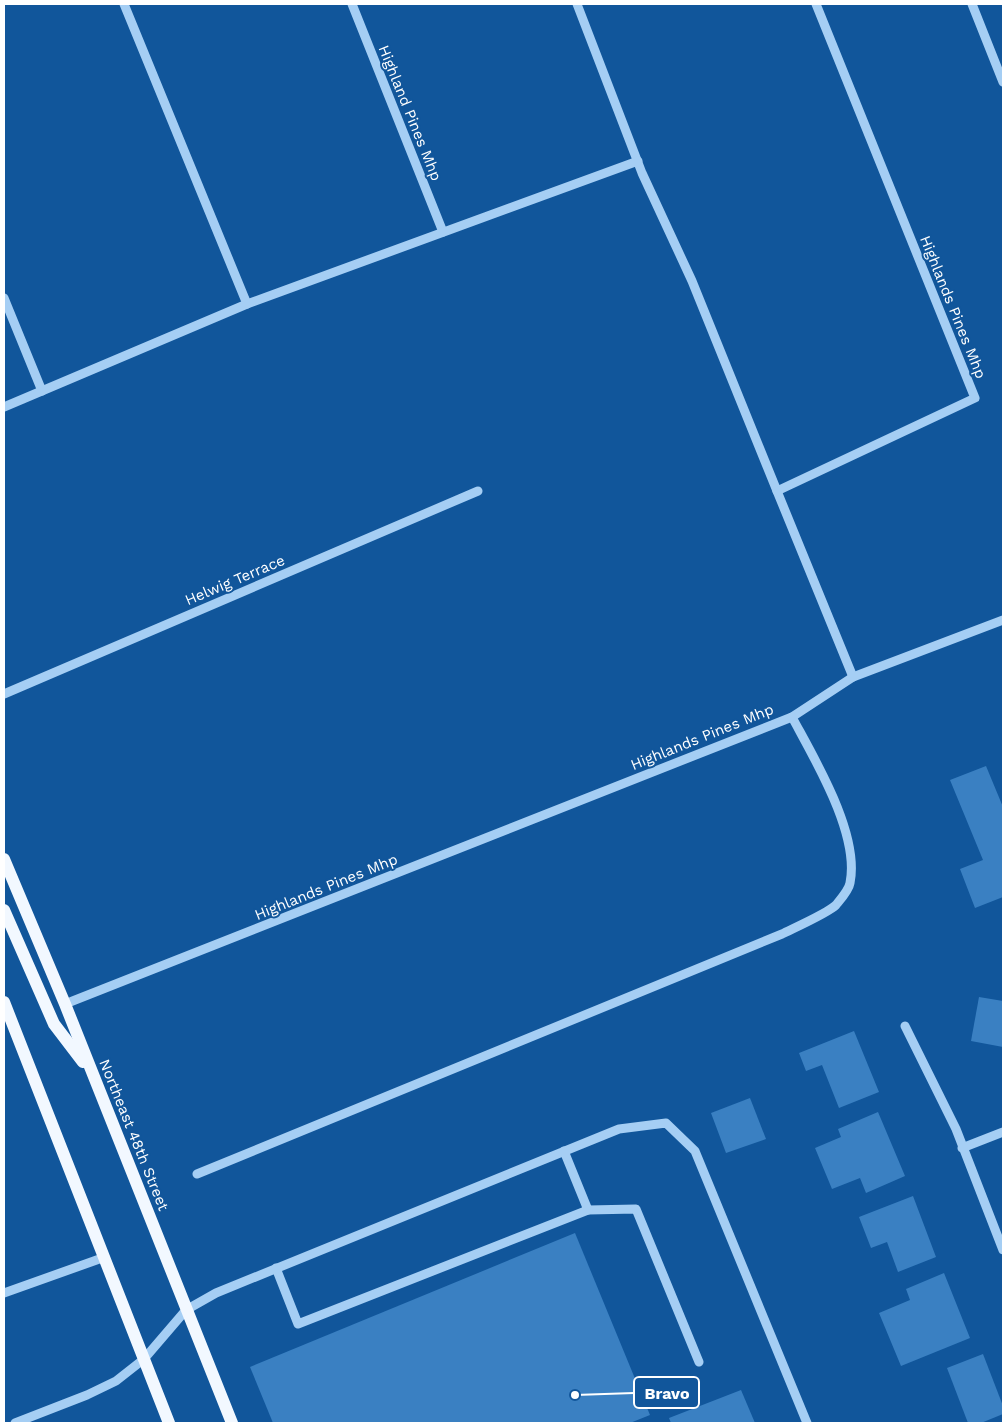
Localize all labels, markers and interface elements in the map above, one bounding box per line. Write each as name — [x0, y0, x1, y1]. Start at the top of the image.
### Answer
street label: Highland Pines Mhp — [375, 43, 445, 183]
street label: Highlands Pines Mhp — [916, 233, 990, 381]
street label: Helwig Terrace — [182, 551, 288, 609]
street label: Highlands Pines Mhp — [628, 700, 776, 774]
street label: Highlands Pines Mhp — [252, 850, 400, 924]
street label: Northeast 48th Street — [95, 1057, 173, 1214]
callout: Bravo — [634, 1377, 699, 1408]
text: Bravo — [644, 1384, 690, 1403]

